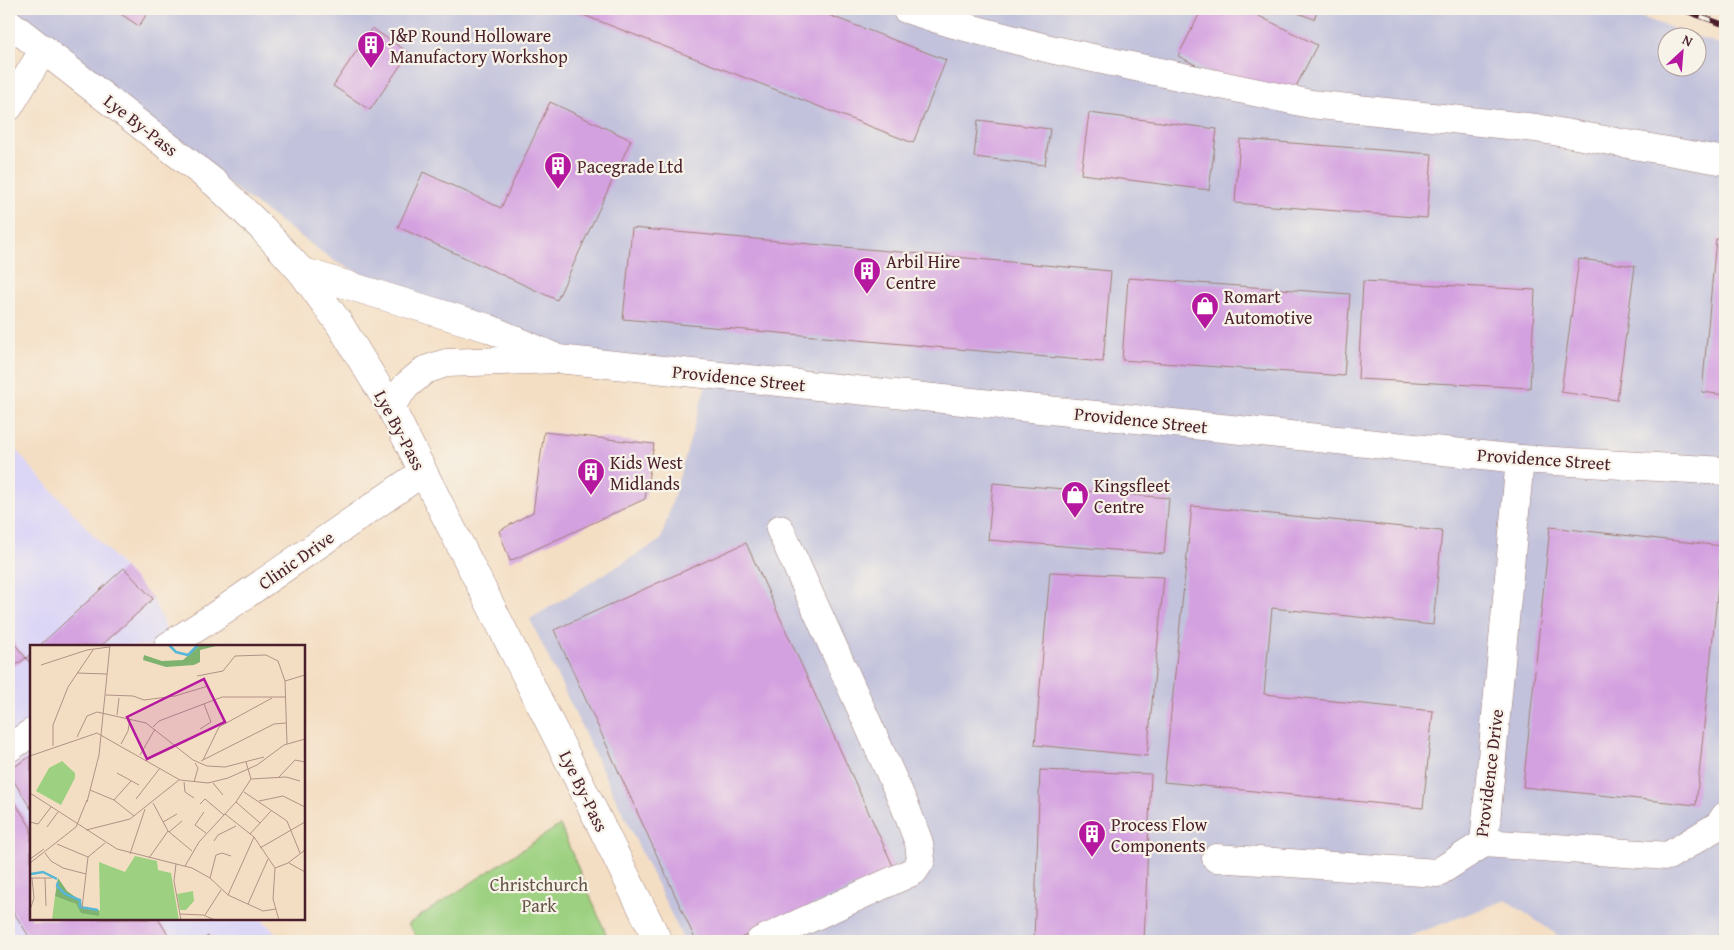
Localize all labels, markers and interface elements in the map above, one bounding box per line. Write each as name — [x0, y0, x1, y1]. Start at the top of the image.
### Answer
place label: J&P Round Holloware Manufactory Workshop — [388, 22, 568, 70]
north arrow — [1656, 28, 1706, 78]
text: N — [1679, 29, 1697, 52]
building icon: J&P Round Holloware Manufactory Workshop — [356, 30, 386, 69]
street label: Lye By-Pass — [98, 87, 184, 163]
building icon: Pacegrade Ltd — [543, 151, 573, 190]
place label: Pacegrade Ltd — [577, 153, 683, 180]
place label: Arbil Hire Centre — [886, 248, 960, 296]
building icon: Arbil Hire Centre — [852, 256, 882, 295]
place label: Romart Automotive — [1224, 283, 1312, 331]
shop icon: Romart Automotive — [1190, 291, 1220, 330]
street label: Providence Street — [671, 358, 808, 398]
street label: Lye By-Pass — [368, 385, 432, 475]
street label: Providence Street — [1073, 400, 1210, 440]
street label: Providence Street — [1476, 441, 1612, 477]
place label: Kids West Midlands — [610, 449, 684, 497]
building icon: Kids West Midlands — [576, 457, 606, 496]
place label: Kingsfleet Centre — [1094, 472, 1171, 520]
shop icon: Kingsfleet Centre — [1060, 480, 1090, 519]
street label: Clinic Drive — [252, 524, 340, 596]
inset map — [30, 645, 305, 920]
street label: Providence Drive — [1468, 708, 1510, 838]
street label: Lye By-Pass — [553, 746, 615, 836]
place label: Process Flow Components — [1111, 811, 1207, 859]
building icon: Process Flow Components — [1077, 819, 1107, 858]
park label: Christchurch Park — [490, 871, 588, 919]

